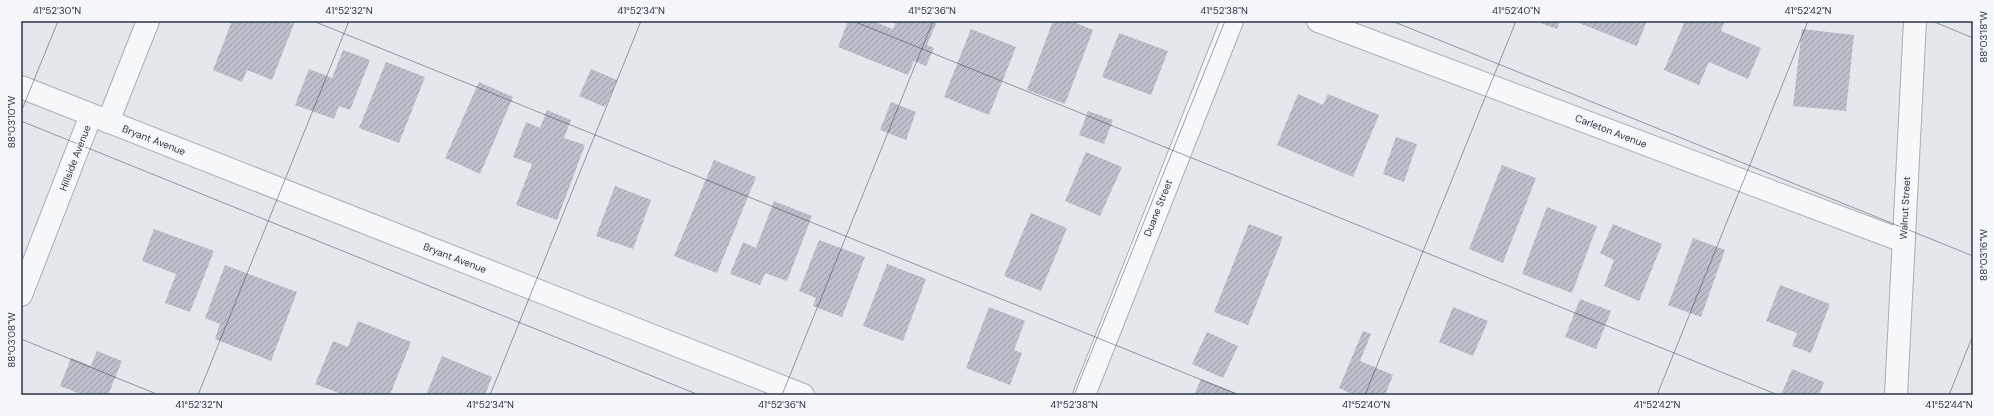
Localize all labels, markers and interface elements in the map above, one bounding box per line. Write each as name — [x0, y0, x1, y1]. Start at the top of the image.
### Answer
text: 41°52'30"N — [33, 4, 81, 17]
text: 41°52'32"N — [325, 4, 373, 17]
text: 41°52'34"N — [617, 4, 665, 17]
text: 41°52'36"N — [908, 4, 956, 17]
text: 41°52'38"N — [1200, 4, 1248, 17]
text: 41°52'40"N — [1492, 4, 1540, 17]
text: 41°52'42"N — [1784, 4, 1832, 17]
text: 88°03'18"W — [1977, 11, 1990, 63]
text: 88°03'10"W — [5, 95, 18, 148]
street label: Carleton Avenue — [1573, 111, 1649, 151]
street label: Bryant Avenue — [121, 122, 188, 158]
street label: Hillside Avenue — [56, 123, 94, 193]
street label: Walnut Street — [1897, 176, 1913, 240]
street label: Duane Street — [1141, 177, 1175, 238]
text: 88°03'16"W — [1977, 229, 1990, 281]
street label: Bryant Avenue — [422, 240, 489, 276]
text: 88°03'08"W — [5, 312, 18, 368]
text: 41°52'32"N — [175, 398, 223, 411]
text: 41°52'34"N — [466, 398, 514, 411]
text: 41°52'36"N — [758, 398, 806, 411]
text: 41°52'38"N — [1050, 398, 1098, 411]
text: 41°52'40"N — [1342, 398, 1390, 411]
text: 41°52'42"N — [1633, 398, 1681, 411]
text: 41°52'44"N — [1925, 398, 1973, 411]

